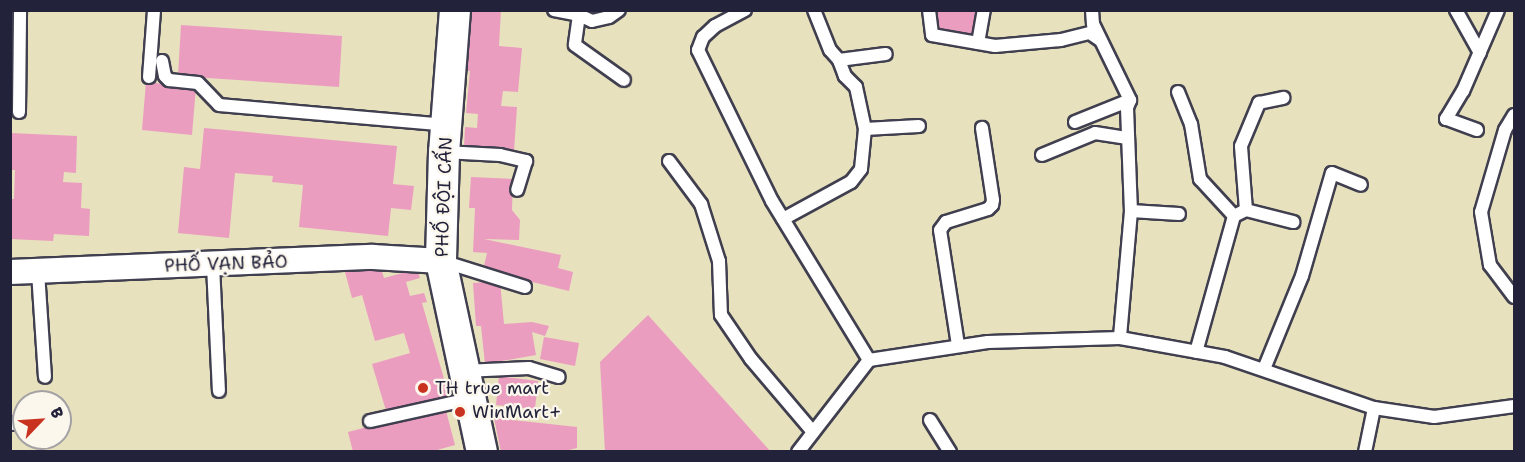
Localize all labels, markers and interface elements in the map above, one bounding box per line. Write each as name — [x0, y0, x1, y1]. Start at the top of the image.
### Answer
street label: PHỐ ĐỘI CẤN — [431, 136, 457, 258]
street label: PHỐ VẠN BẢO — [164, 251, 288, 277]
place label: TH true mart — [435, 377, 549, 399]
marker: TH true mart — [416, 381, 430, 395]
north arrow — [12, 390, 72, 450]
place label: WinMart+ — [472, 401, 562, 423]
text: B — [45, 404, 69, 422]
marker: WinMart+ — [453, 405, 467, 419]

